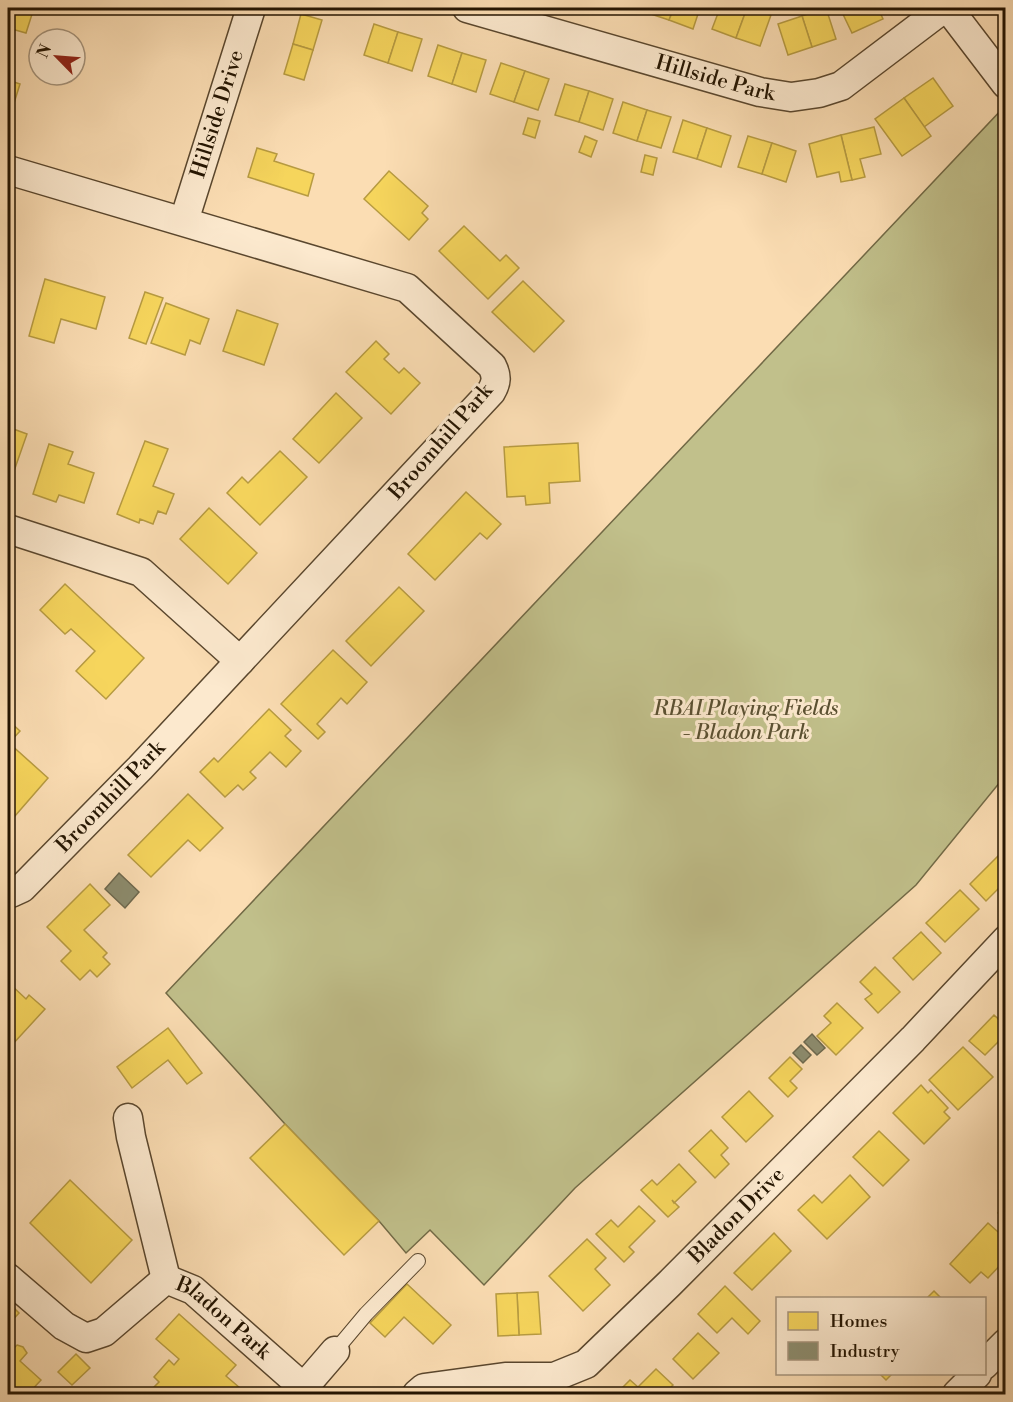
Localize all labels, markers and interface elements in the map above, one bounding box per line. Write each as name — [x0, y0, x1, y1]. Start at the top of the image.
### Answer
north arrow — [27, 27, 87, 87]
text: N — [33, 41, 56, 61]
street label: Hillside Drive — [185, 47, 250, 181]
street label: Hillside Park — [652, 50, 778, 107]
street label: Broomhill Park — [383, 378, 499, 506]
park label: RBAI Playing Fields - Bladon Park — [653, 696, 839, 746]
street label: Broomhill Park — [50, 735, 172, 859]
street label: Bladon Drive — [683, 1162, 790, 1270]
street label: Bladon Park — [171, 1271, 276, 1366]
legend — [776, 1297, 986, 1375]
text: Homes — [830, 1310, 887, 1333]
text: Industry — [830, 1340, 900, 1363]

